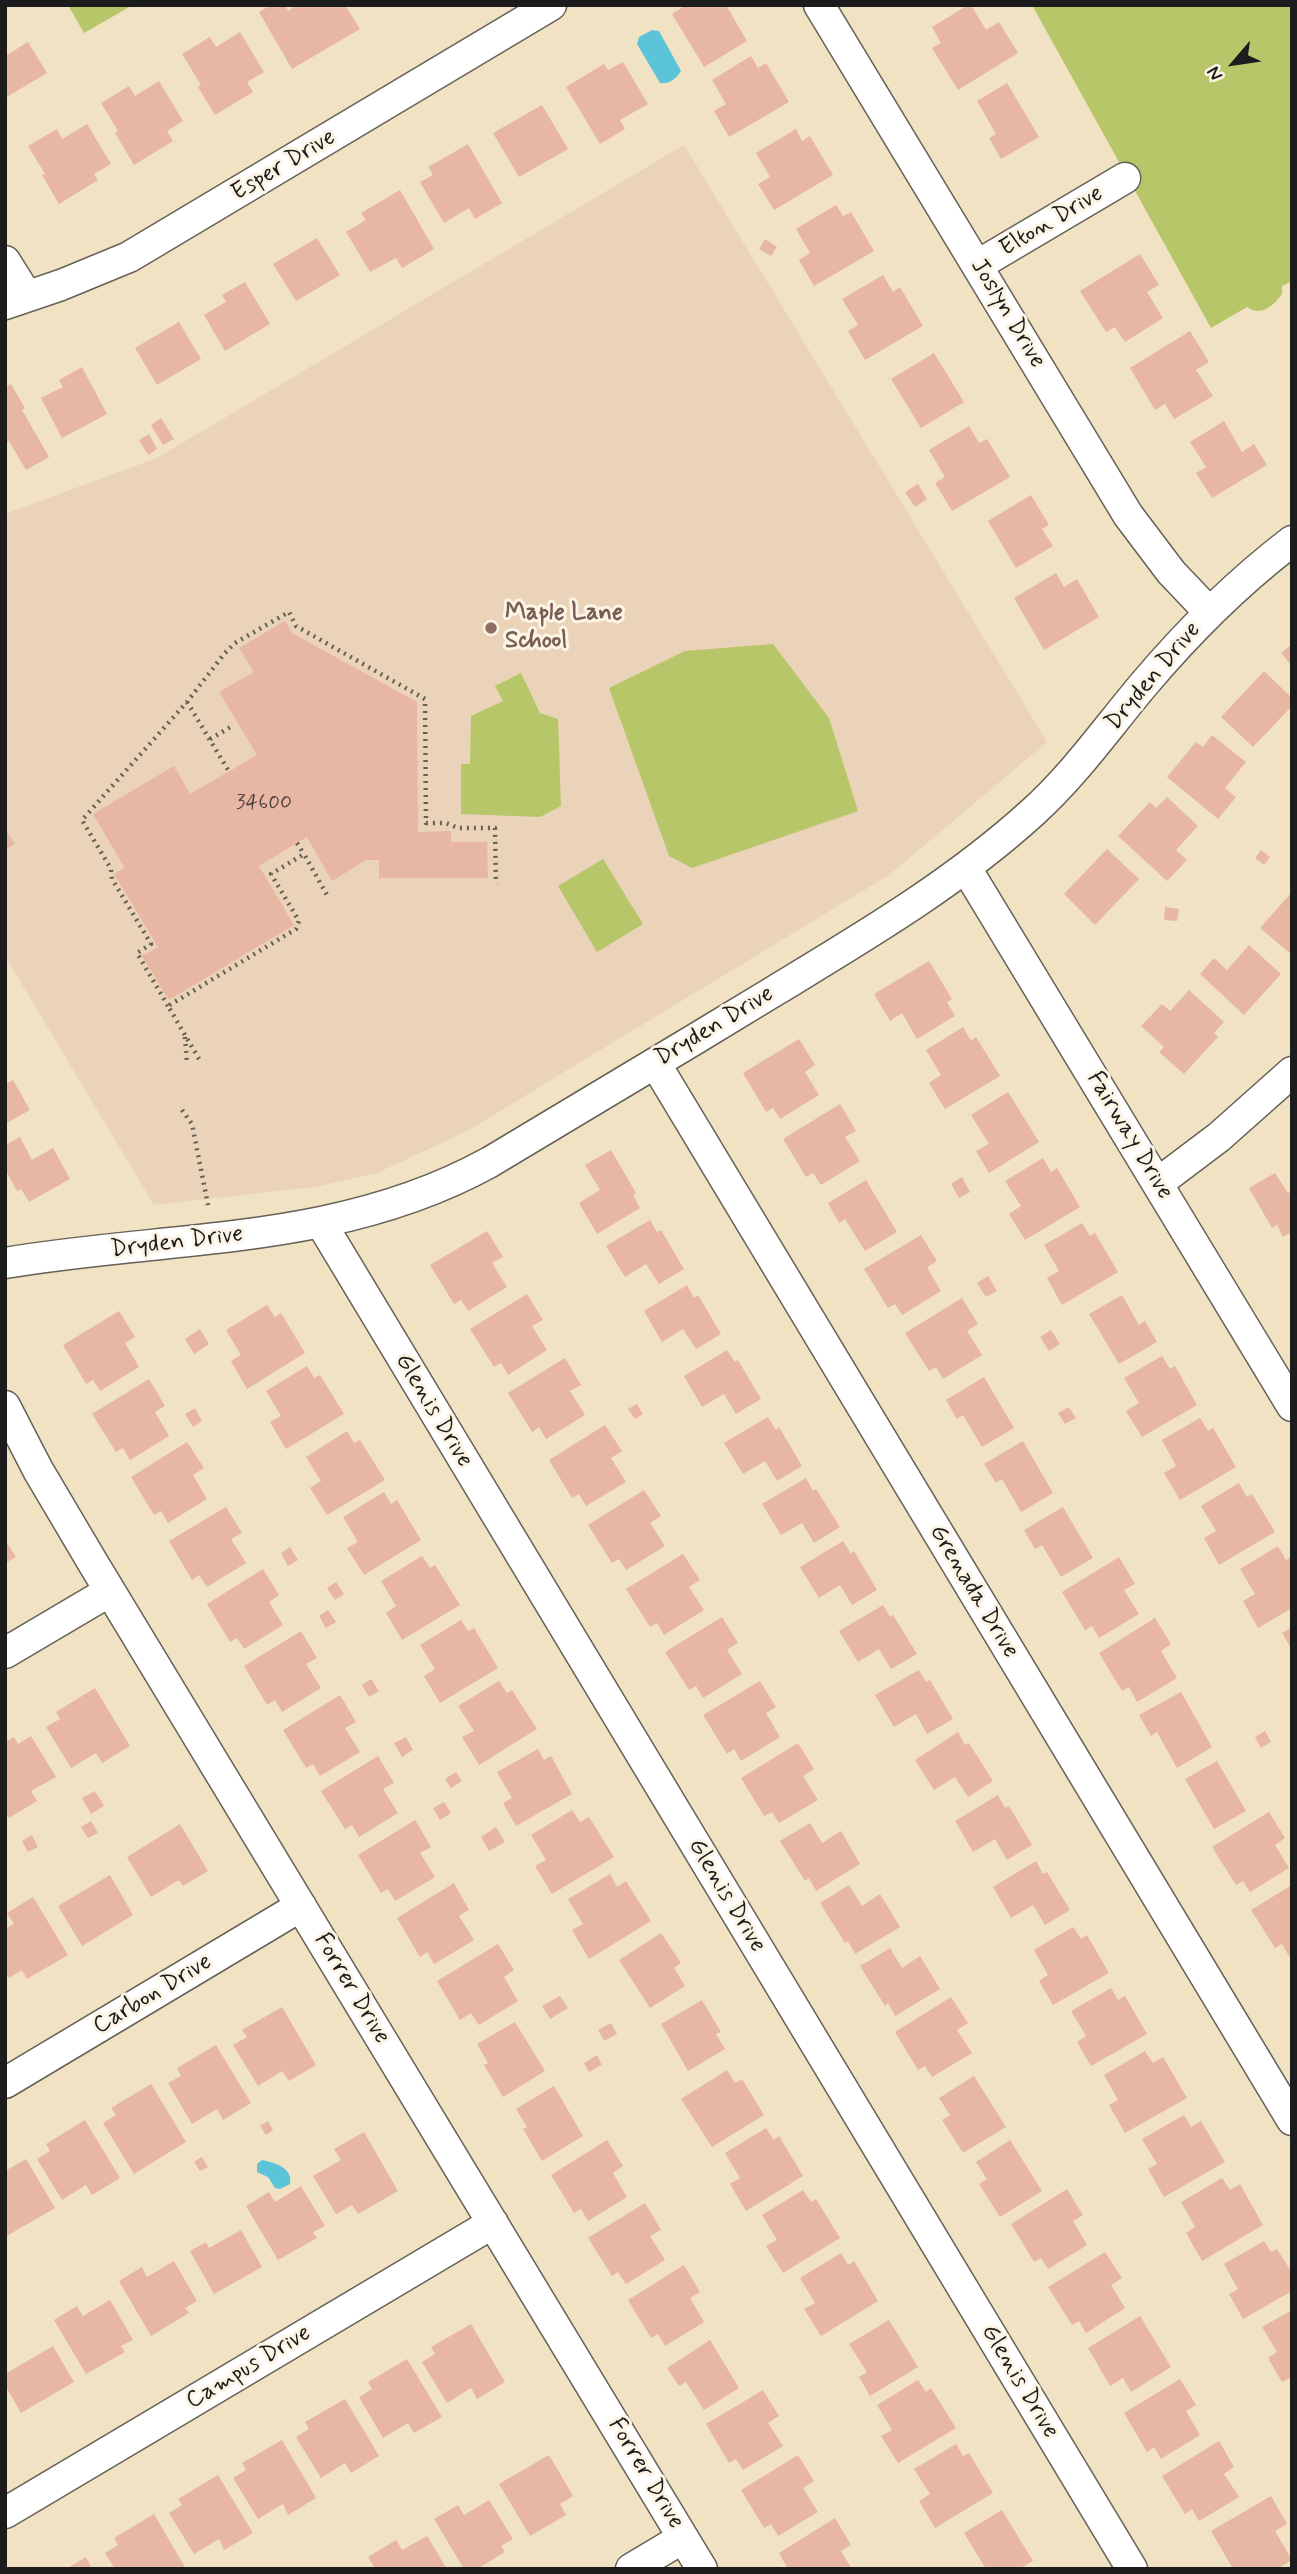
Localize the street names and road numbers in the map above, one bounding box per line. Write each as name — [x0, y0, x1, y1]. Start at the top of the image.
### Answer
street label: Esper Drive — [227, 124, 341, 208]
street label: Elton Drive — [995, 180, 1109, 264]
street label: Joslyn Drive — [963, 254, 1051, 374]
street label: Dryden Drive — [1100, 617, 1208, 737]
street label: Dryden Drive — [651, 980, 779, 1074]
street label: Fairway Drive — [1080, 1067, 1178, 1205]
street label: Dryden Drive — [109, 1221, 245, 1265]
street label: Glenis Drive — [388, 1349, 478, 1473]
street label: Grenada Drive — [922, 1520, 1024, 1664]
street label: Glenis Drive — [681, 1834, 771, 1958]
street label: Forrer Drive — [307, 1928, 395, 2050]
street label: Carbon Drive — [88, 1948, 218, 2042]
street label: Campus Drive — [181, 2320, 317, 2416]
street label: Glenis Drive — [974, 2320, 1064, 2444]
street label: Forrer Drive — [601, 2413, 689, 2535]

